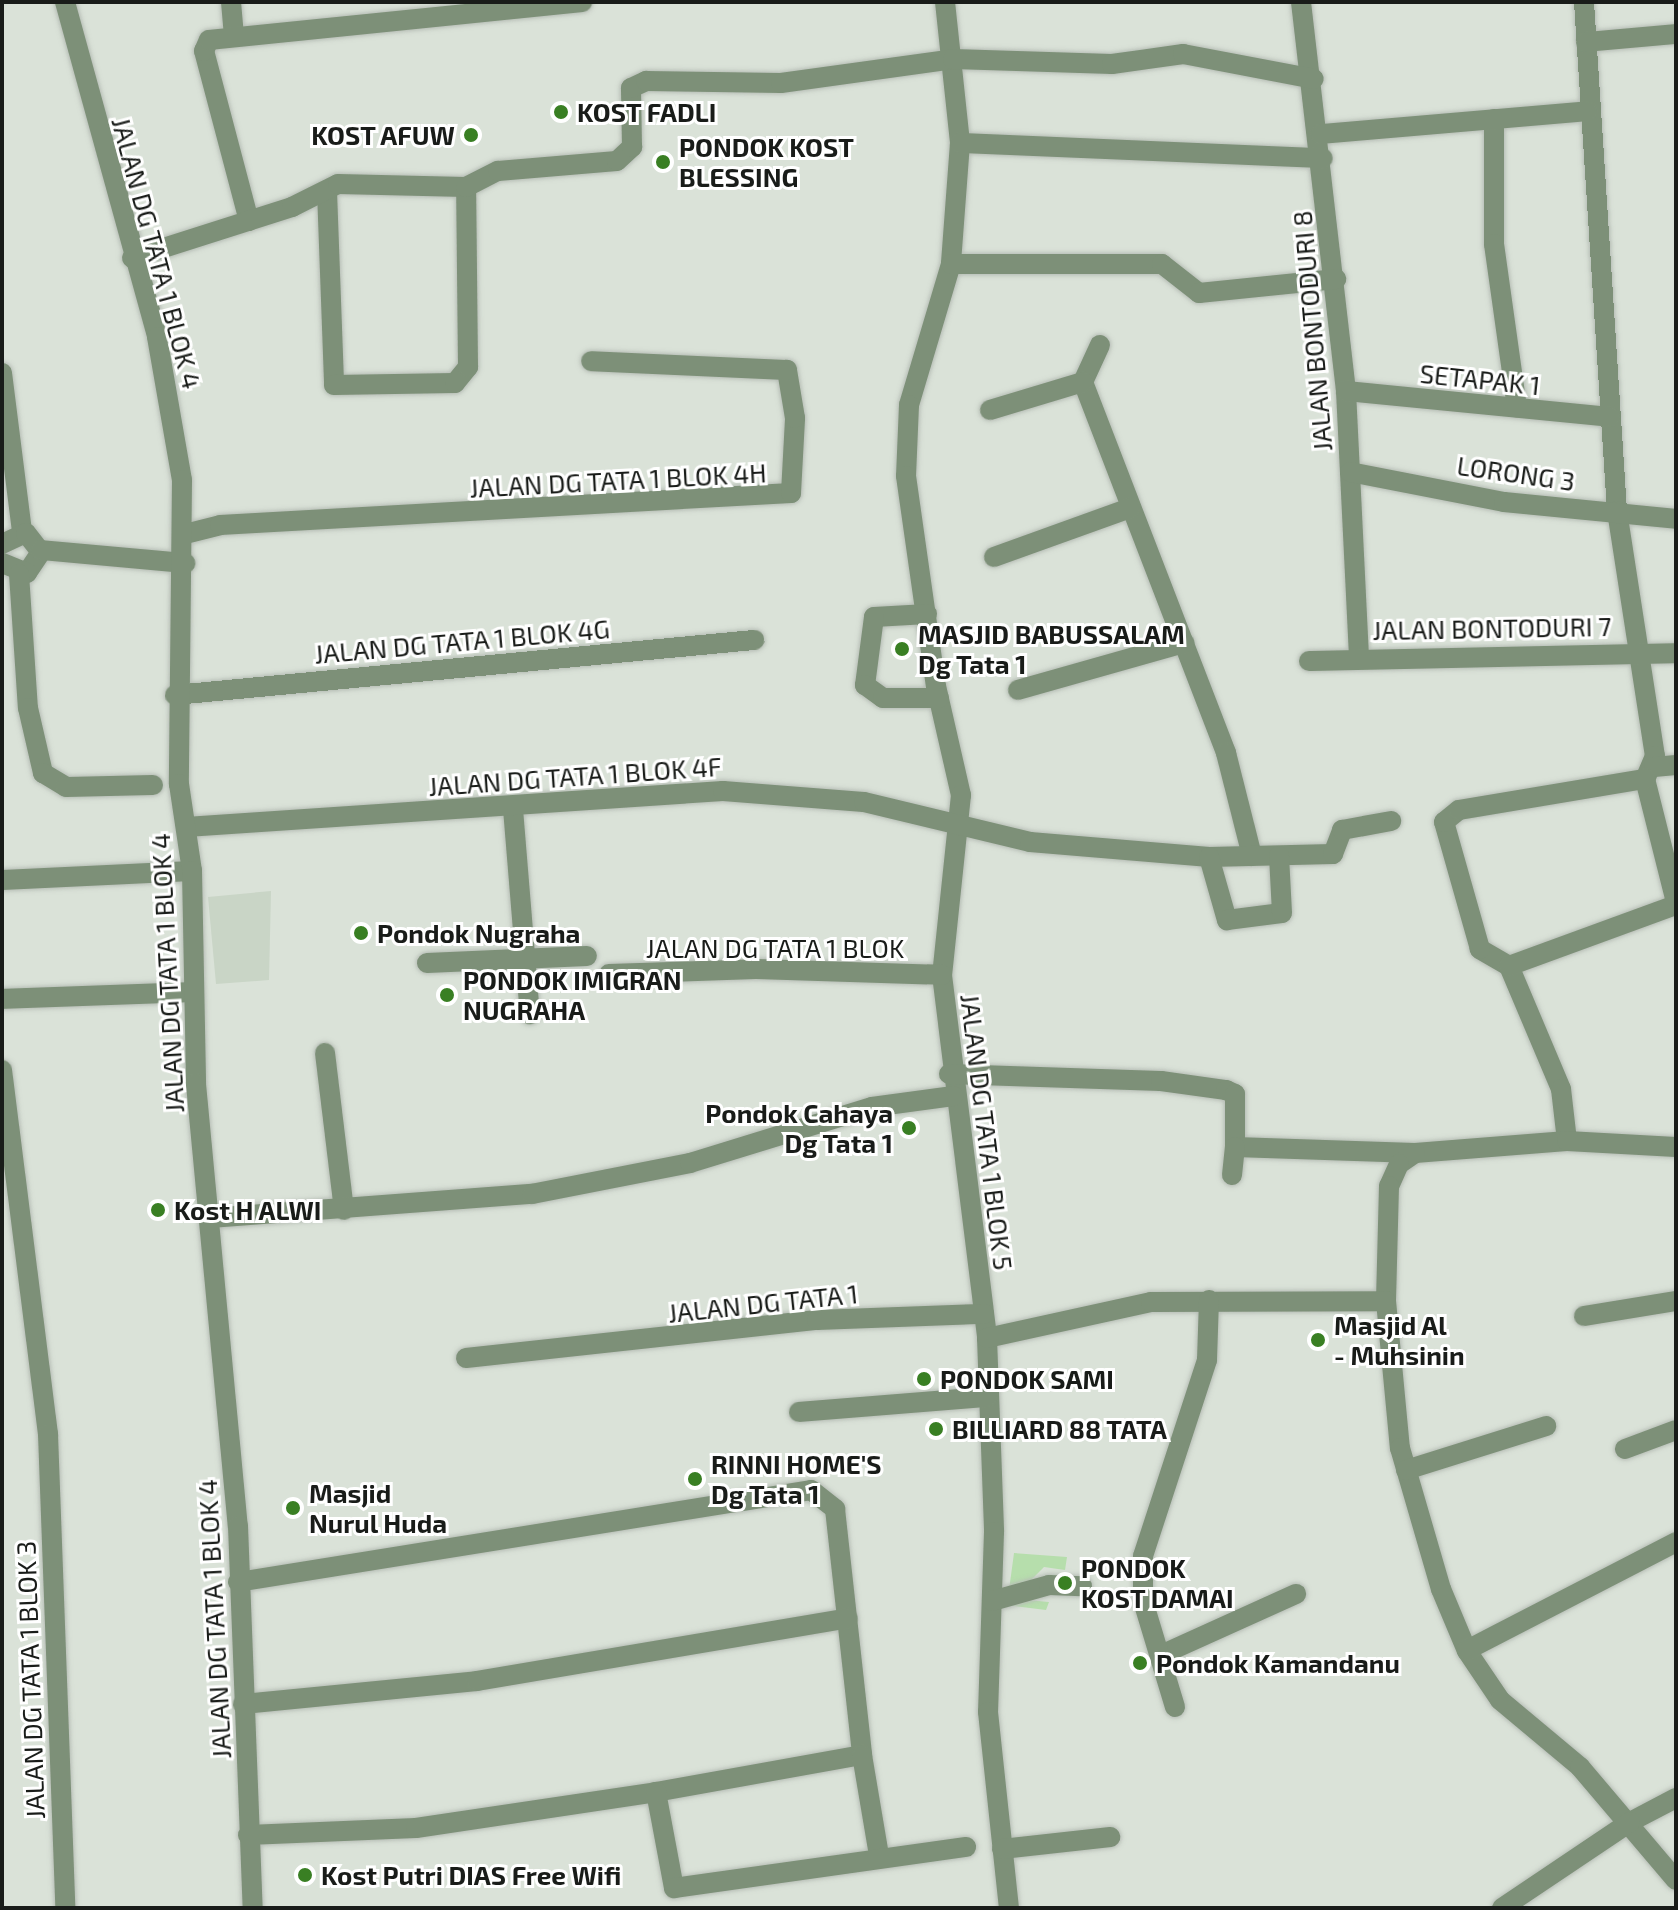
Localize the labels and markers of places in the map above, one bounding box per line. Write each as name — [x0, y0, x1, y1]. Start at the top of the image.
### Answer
place label: KOST FADLI — [577, 96, 717, 128]
marker: KOST FADLI — [552, 103, 570, 121]
place label: KOST AFUW — [310, 119, 455, 151]
marker: KOST AFUW — [462, 126, 480, 144]
place label: PONDOK KOST BLESSING — [679, 131, 854, 192]
marker: PONDOK KOST BLESSING — [654, 153, 672, 171]
place label: MASJID BABUSSALAM Dg Tata 1 — [918, 618, 1185, 680]
marker: MASJID BABUSSALAM Dg Tata 1 — [893, 640, 911, 658]
place label: Pondok Nugraha — [377, 917, 581, 949]
marker: Pondok Nugraha — [352, 924, 370, 942]
place label: PONDOK IMIGRAN NUGRAHA — [463, 964, 682, 1026]
marker: PONDOK IMIGRAN NUGRAHA — [438, 986, 456, 1004]
place label: Pondok Cahaya Dg Tata 1 — [705, 1097, 893, 1158]
marker: Pondok Cahaya Dg Tata 1 — [900, 1119, 918, 1137]
place label: Kost H ALWI — [174, 1194, 322, 1226]
marker: Kost H ALWI — [149, 1201, 167, 1219]
place label: Masjid Al - Muhsinin — [1334, 1309, 1465, 1370]
marker: Masjid Al - Muhsinin — [1309, 1331, 1327, 1349]
place label: PONDOK SAMI — [940, 1363, 1114, 1395]
marker: PONDOK SAMI — [915, 1370, 933, 1388]
place label: BILLIARD 88 TATA — [952, 1413, 1168, 1445]
marker: BILLIARD 88 TATA — [927, 1420, 945, 1438]
place label: RINNI HOME'S Dg Tata 1 — [711, 1448, 882, 1510]
marker: RINNI HOME'S Dg Tata 1 — [686, 1470, 704, 1488]
place label: Masjid Nurul Huda — [309, 1477, 448, 1538]
marker: Masjid Nurul Huda — [284, 1499, 302, 1517]
place label: PONDOK KOST DAMAI — [1081, 1552, 1234, 1614]
marker: PONDOK KOST DAMAI — [1056, 1574, 1074, 1592]
place label: Pondok Kamandanu — [1156, 1647, 1400, 1679]
marker: Pondok Kamandanu — [1131, 1654, 1149, 1672]
place label: Kost Putri DIAS Free Wifi — [321, 1859, 622, 1891]
marker: Kost Putri DIAS Free Wifi — [296, 1866, 314, 1884]

